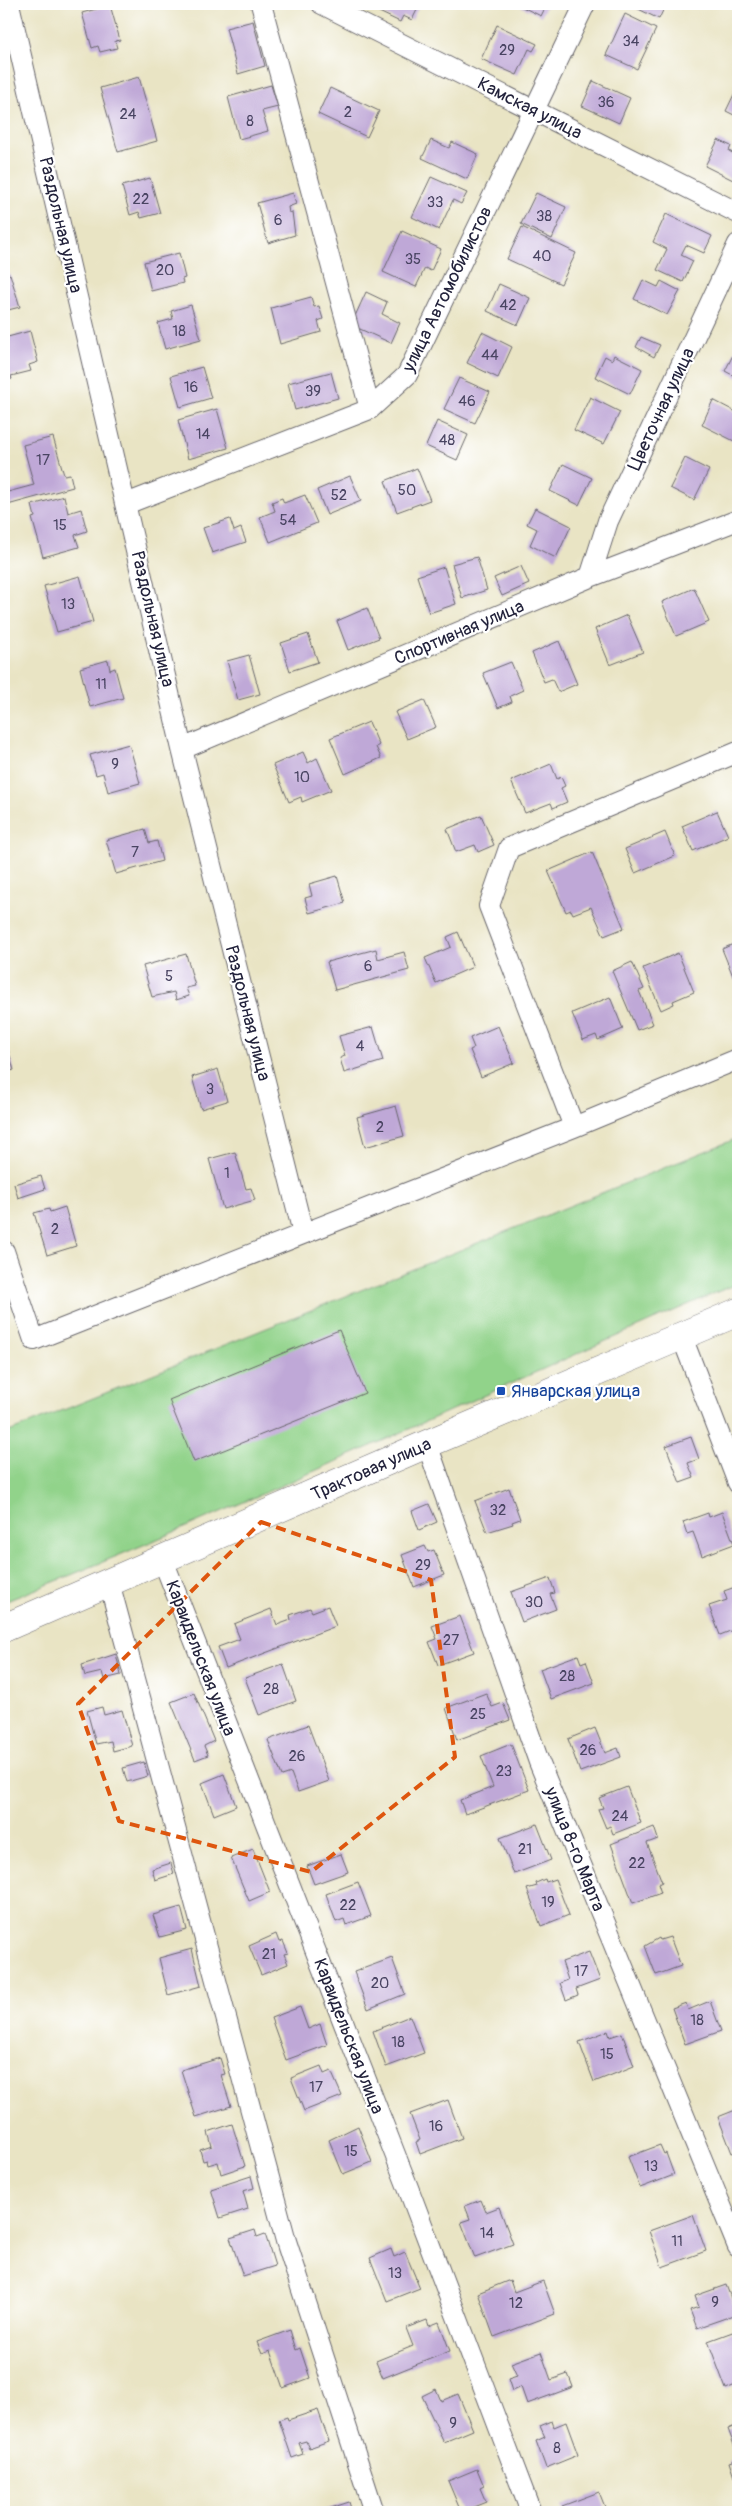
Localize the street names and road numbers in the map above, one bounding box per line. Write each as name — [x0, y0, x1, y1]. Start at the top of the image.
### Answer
street label: Камская улица — [474, 72, 586, 145]
street label: Раздольная улица — [34, 155, 87, 295]
street label: улица Автомобилистов — [397, 203, 498, 377]
street label: Цветочная улица — [623, 344, 700, 474]
street label: Раздольная улица — [126, 549, 179, 689]
street label: Спортивная улица — [391, 595, 528, 670]
street label: Раздольная улица — [220, 943, 275, 1083]
street label: Трактовая улица — [307, 1433, 435, 1506]
street label: Караидельская улица — [160, 1577, 241, 1739]
street label: улица 8-го Марта — [539, 1783, 610, 1915]
street label: Караидельская улица — [308, 1955, 389, 2117]

